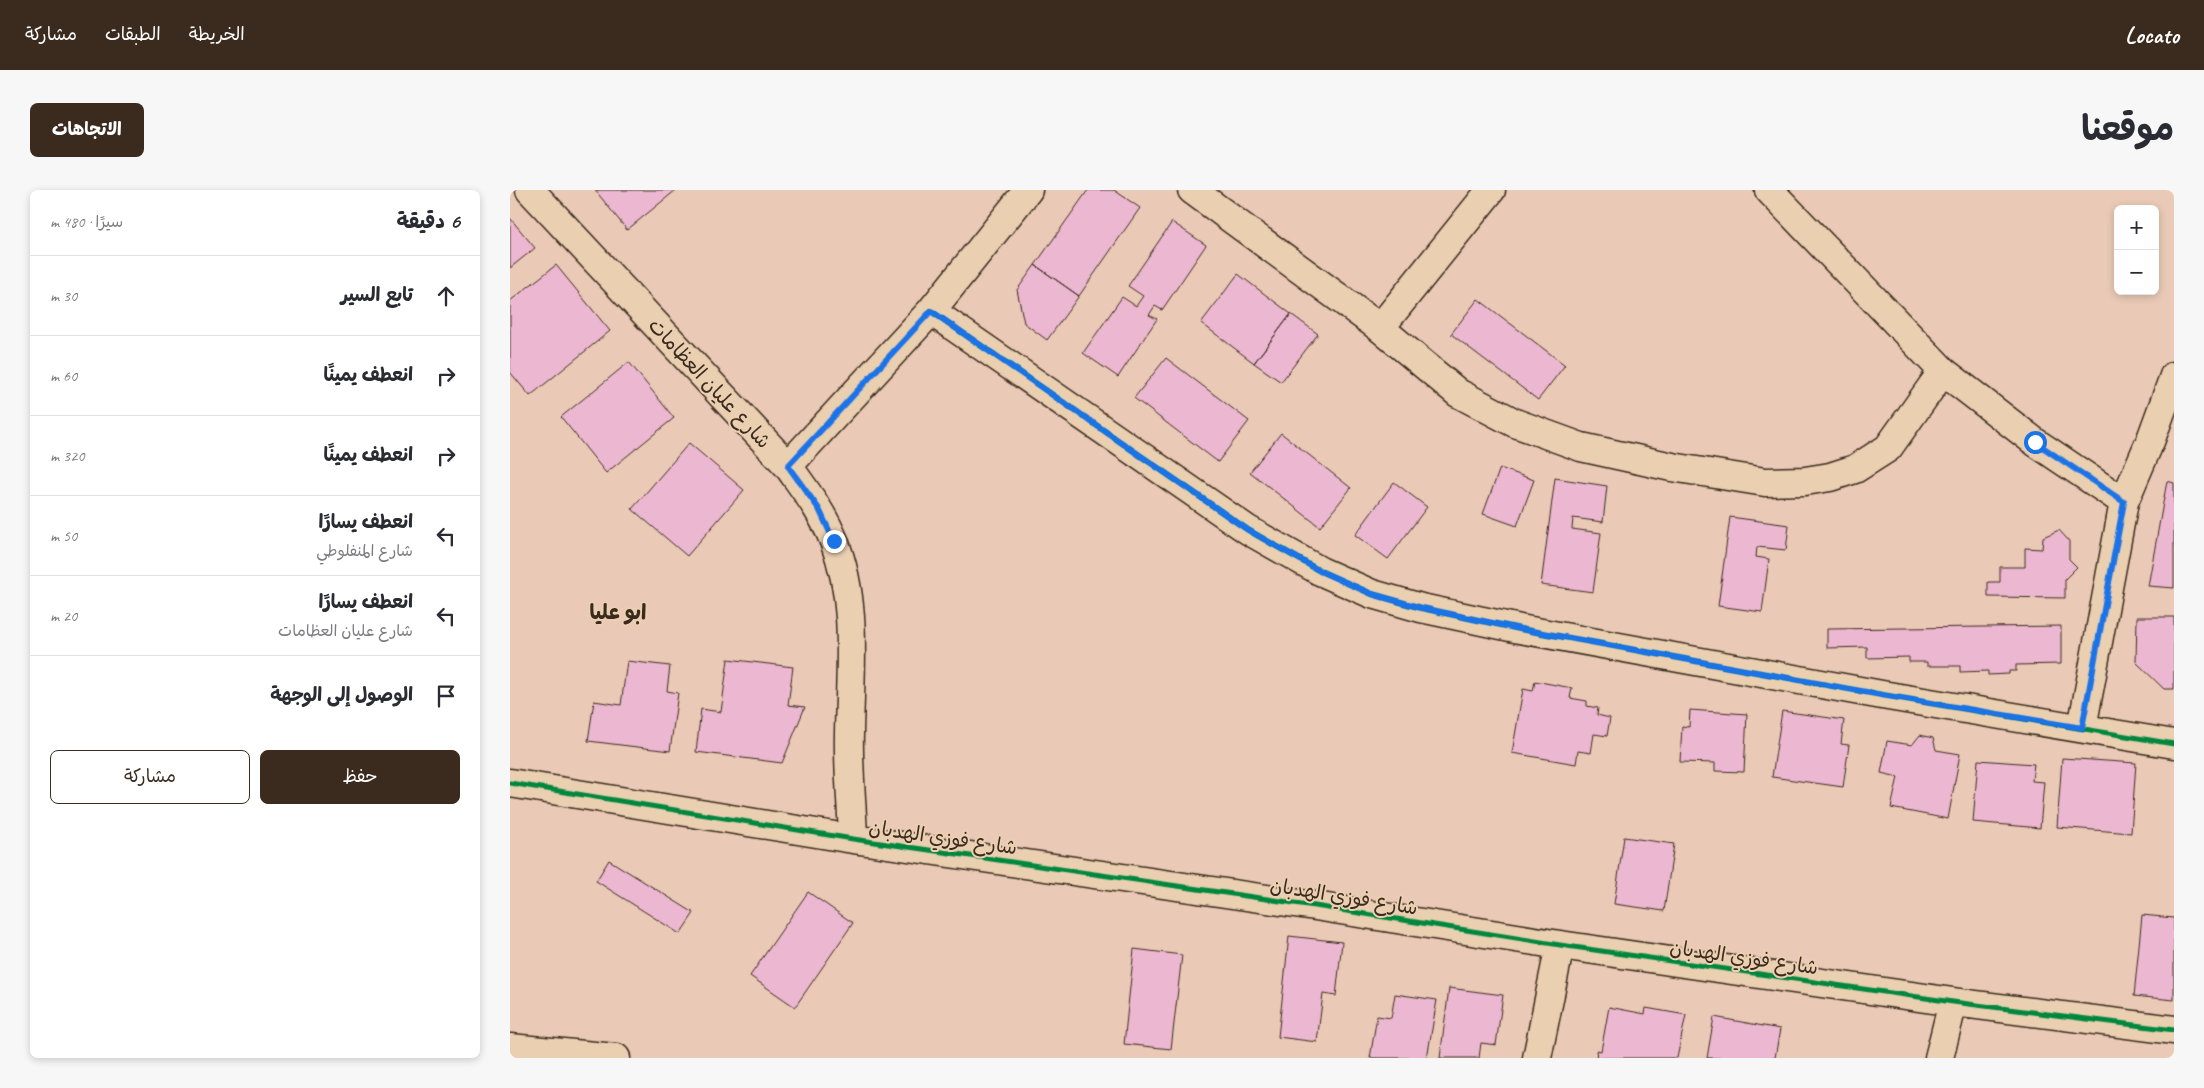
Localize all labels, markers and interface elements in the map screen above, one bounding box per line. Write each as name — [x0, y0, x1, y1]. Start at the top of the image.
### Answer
text: Locato — [2125, 20, 2179, 50]
text: مشاركة — [25, 23, 77, 45]
text: الطبقات — [105, 23, 161, 45]
text: الخريطة — [189, 23, 245, 45]
button: الاتجاهات — [30, 103, 144, 157]
text: موقعنا — [2081, 106, 2174, 151]
map controls — [2114, 205, 2159, 295]
button: + — [2114, 205, 2159, 250]
text: 6 دقيقة — [397, 208, 460, 234]
text: سيرًا · 480 m — [50, 212, 123, 232]
button: − — [2114, 250, 2159, 295]
icon: ahead — [432, 282, 460, 310]
text: تابع السير — [341, 283, 413, 307]
text: 30 m — [50, 286, 77, 306]
street label: شارع عليان العظامات — [642, 313, 776, 454]
icon: right — [432, 362, 460, 390]
text: انعطف يمينًا — [324, 363, 413, 387]
text: 60 m — [50, 366, 77, 386]
route start — [2024, 431, 2047, 454]
icon: right — [432, 442, 460, 470]
text: انعطف يمينًا — [324, 443, 413, 467]
text: 320 m — [50, 446, 84, 466]
text: انعطف يسارًا — [319, 510, 413, 534]
icon: left — [432, 522, 460, 550]
text: 50 m — [50, 526, 77, 546]
route end — [823, 530, 846, 553]
text: شارع المنفلوطي — [316, 541, 413, 561]
text: انعطف يسارًا — [319, 590, 413, 614]
district label: ابو عليا — [589, 599, 647, 625]
icon: left — [432, 602, 460, 630]
text: 20 m — [50, 606, 77, 626]
text: شارع عليان العظامات — [278, 621, 413, 641]
icon: arrive — [432, 682, 460, 710]
text: الوصول إلى الوجهة — [270, 683, 413, 707]
button: مشاركة — [50, 750, 250, 804]
button: حفظ — [260, 750, 460, 804]
street label: شارع فوزي الهدبان — [867, 815, 1019, 862]
street label: شارع فوزي الهدبان — [1268, 872, 1420, 922]
street label: شارع فوزي الهدبان — [1668, 935, 1820, 982]

